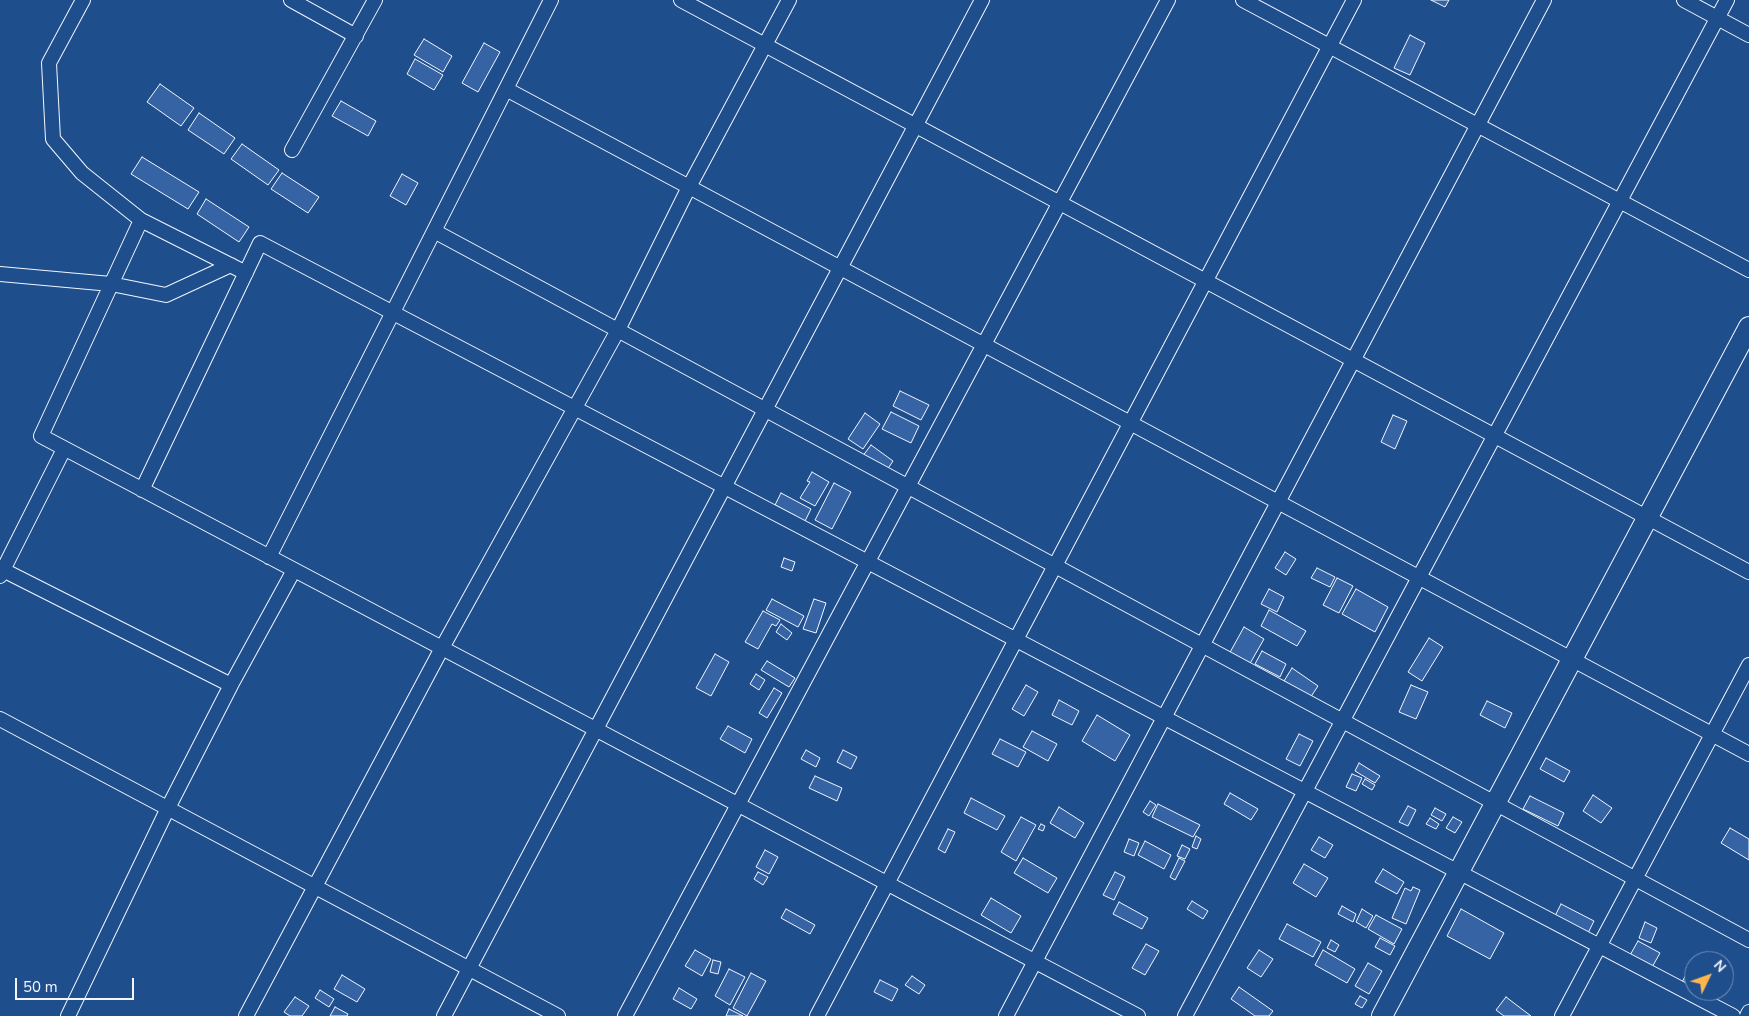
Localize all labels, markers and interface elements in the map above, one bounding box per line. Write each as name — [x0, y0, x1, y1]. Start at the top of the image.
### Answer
north arrow — [1684, 951, 1734, 1001]
text: N — [1709, 956, 1730, 977]
scale bar — [18, 968, 136, 1000]
text: 50 m — [23, 977, 58, 997]

